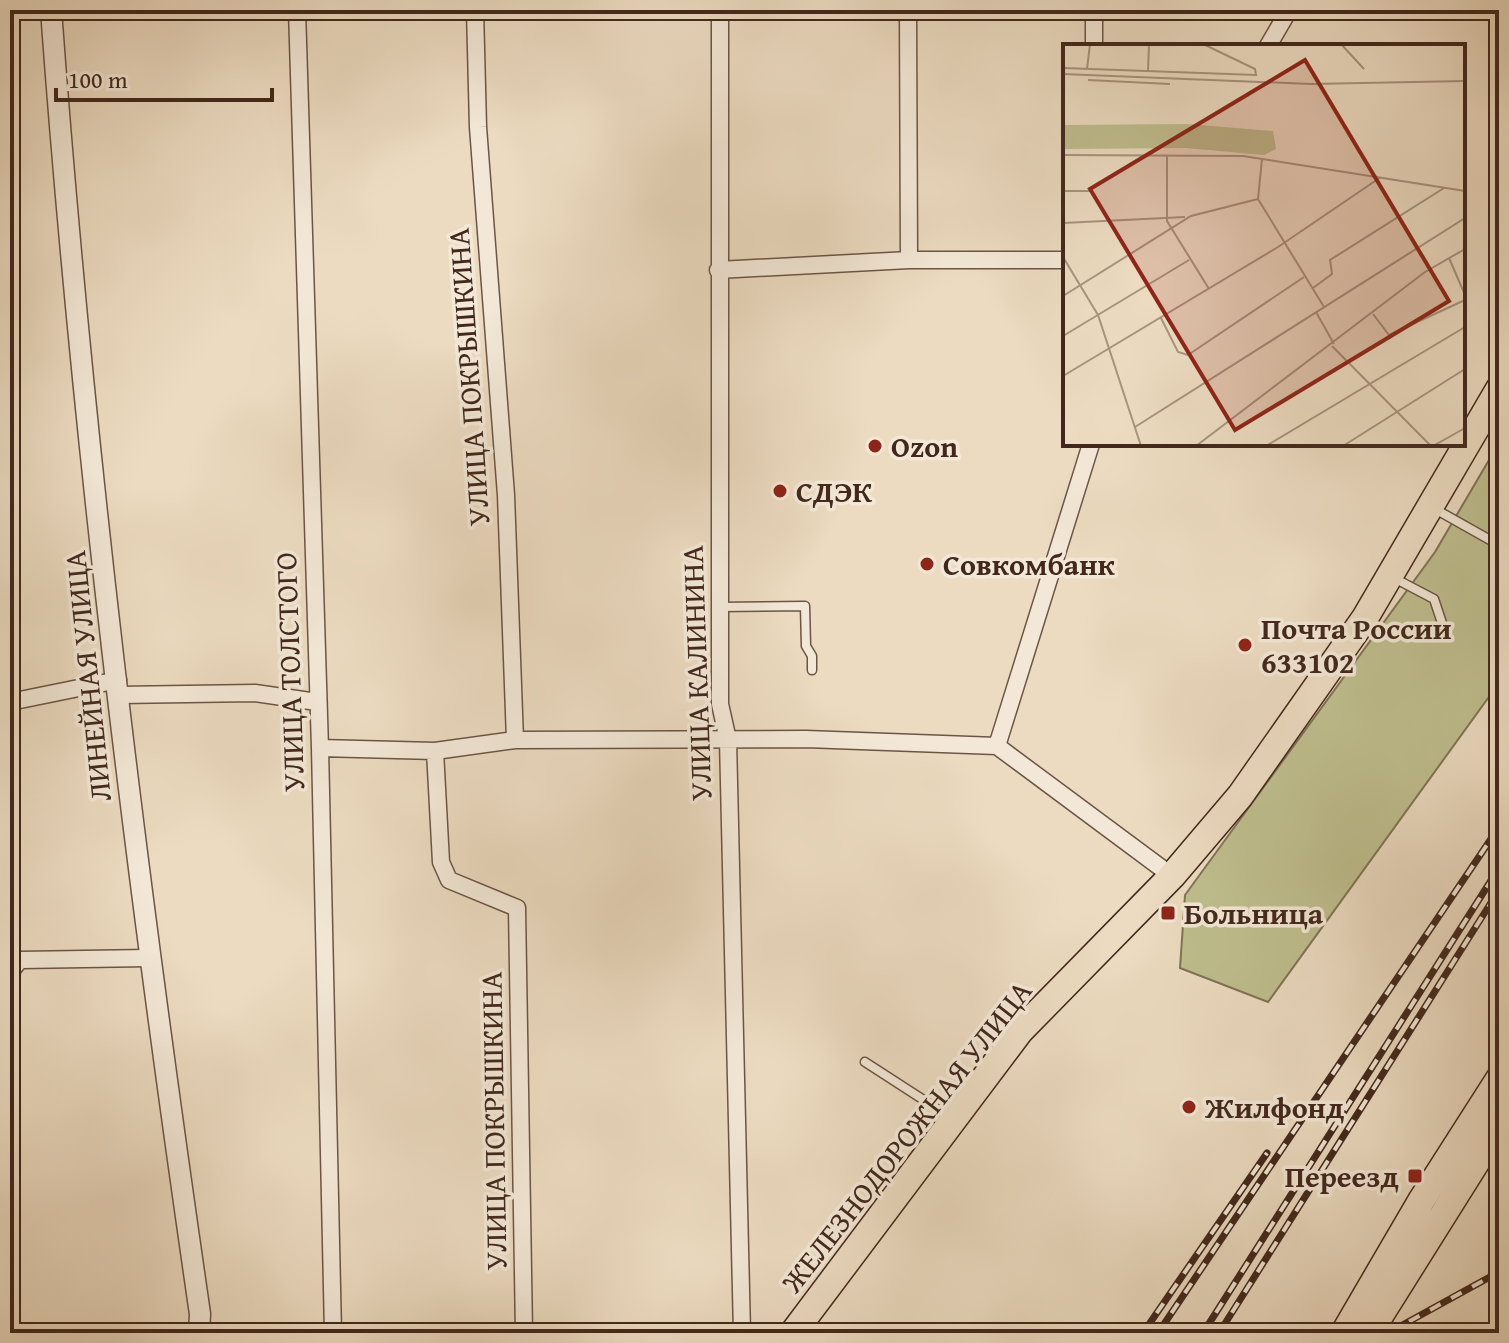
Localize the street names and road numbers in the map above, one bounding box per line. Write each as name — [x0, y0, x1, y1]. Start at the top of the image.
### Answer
street label: УЛИЦА ПОКРЫШКИНА — [436, 226, 500, 528]
street label: УЛИЦА КАЛИНИНА — [670, 544, 722, 802]
street label: ЛИНЕЙНАЯ УЛИЦА — [52, 548, 122, 804]
street label: УЛИЦА ТОЛСТОГО — [263, 551, 315, 793]
street label: УЛИЦА ПОКРЫШКИНА — [468, 971, 518, 1271]
street label: ЖЕЛЕЗНОДОРОЖНАЯ УЛИЦА — [769, 971, 1042, 1302]

